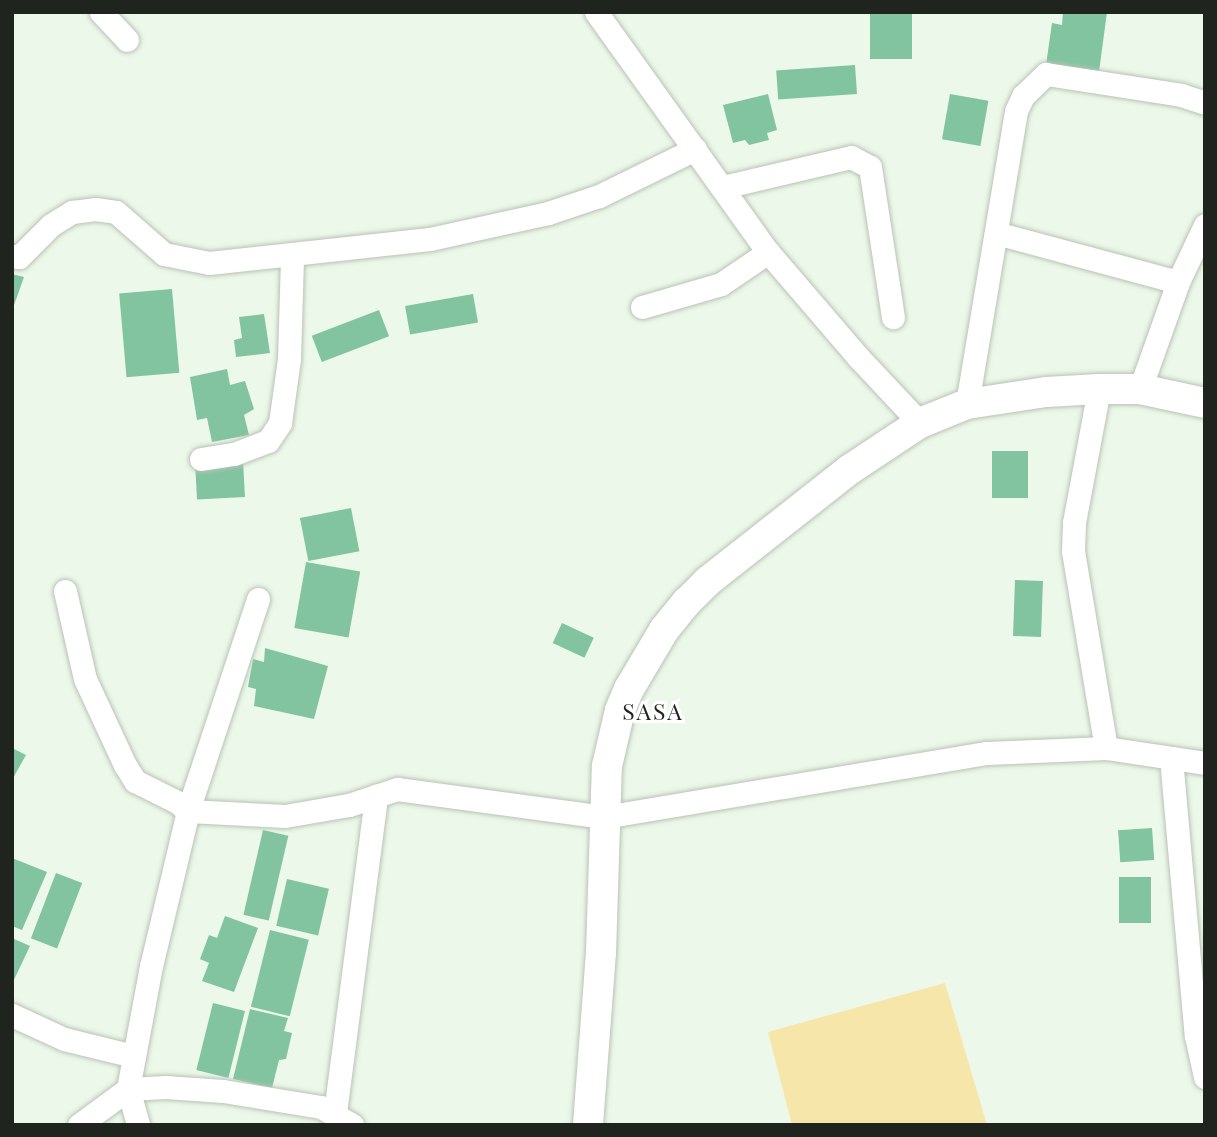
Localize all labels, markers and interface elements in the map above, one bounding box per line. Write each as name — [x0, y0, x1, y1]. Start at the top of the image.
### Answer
district label: SASA — [623, 697, 683, 725]

